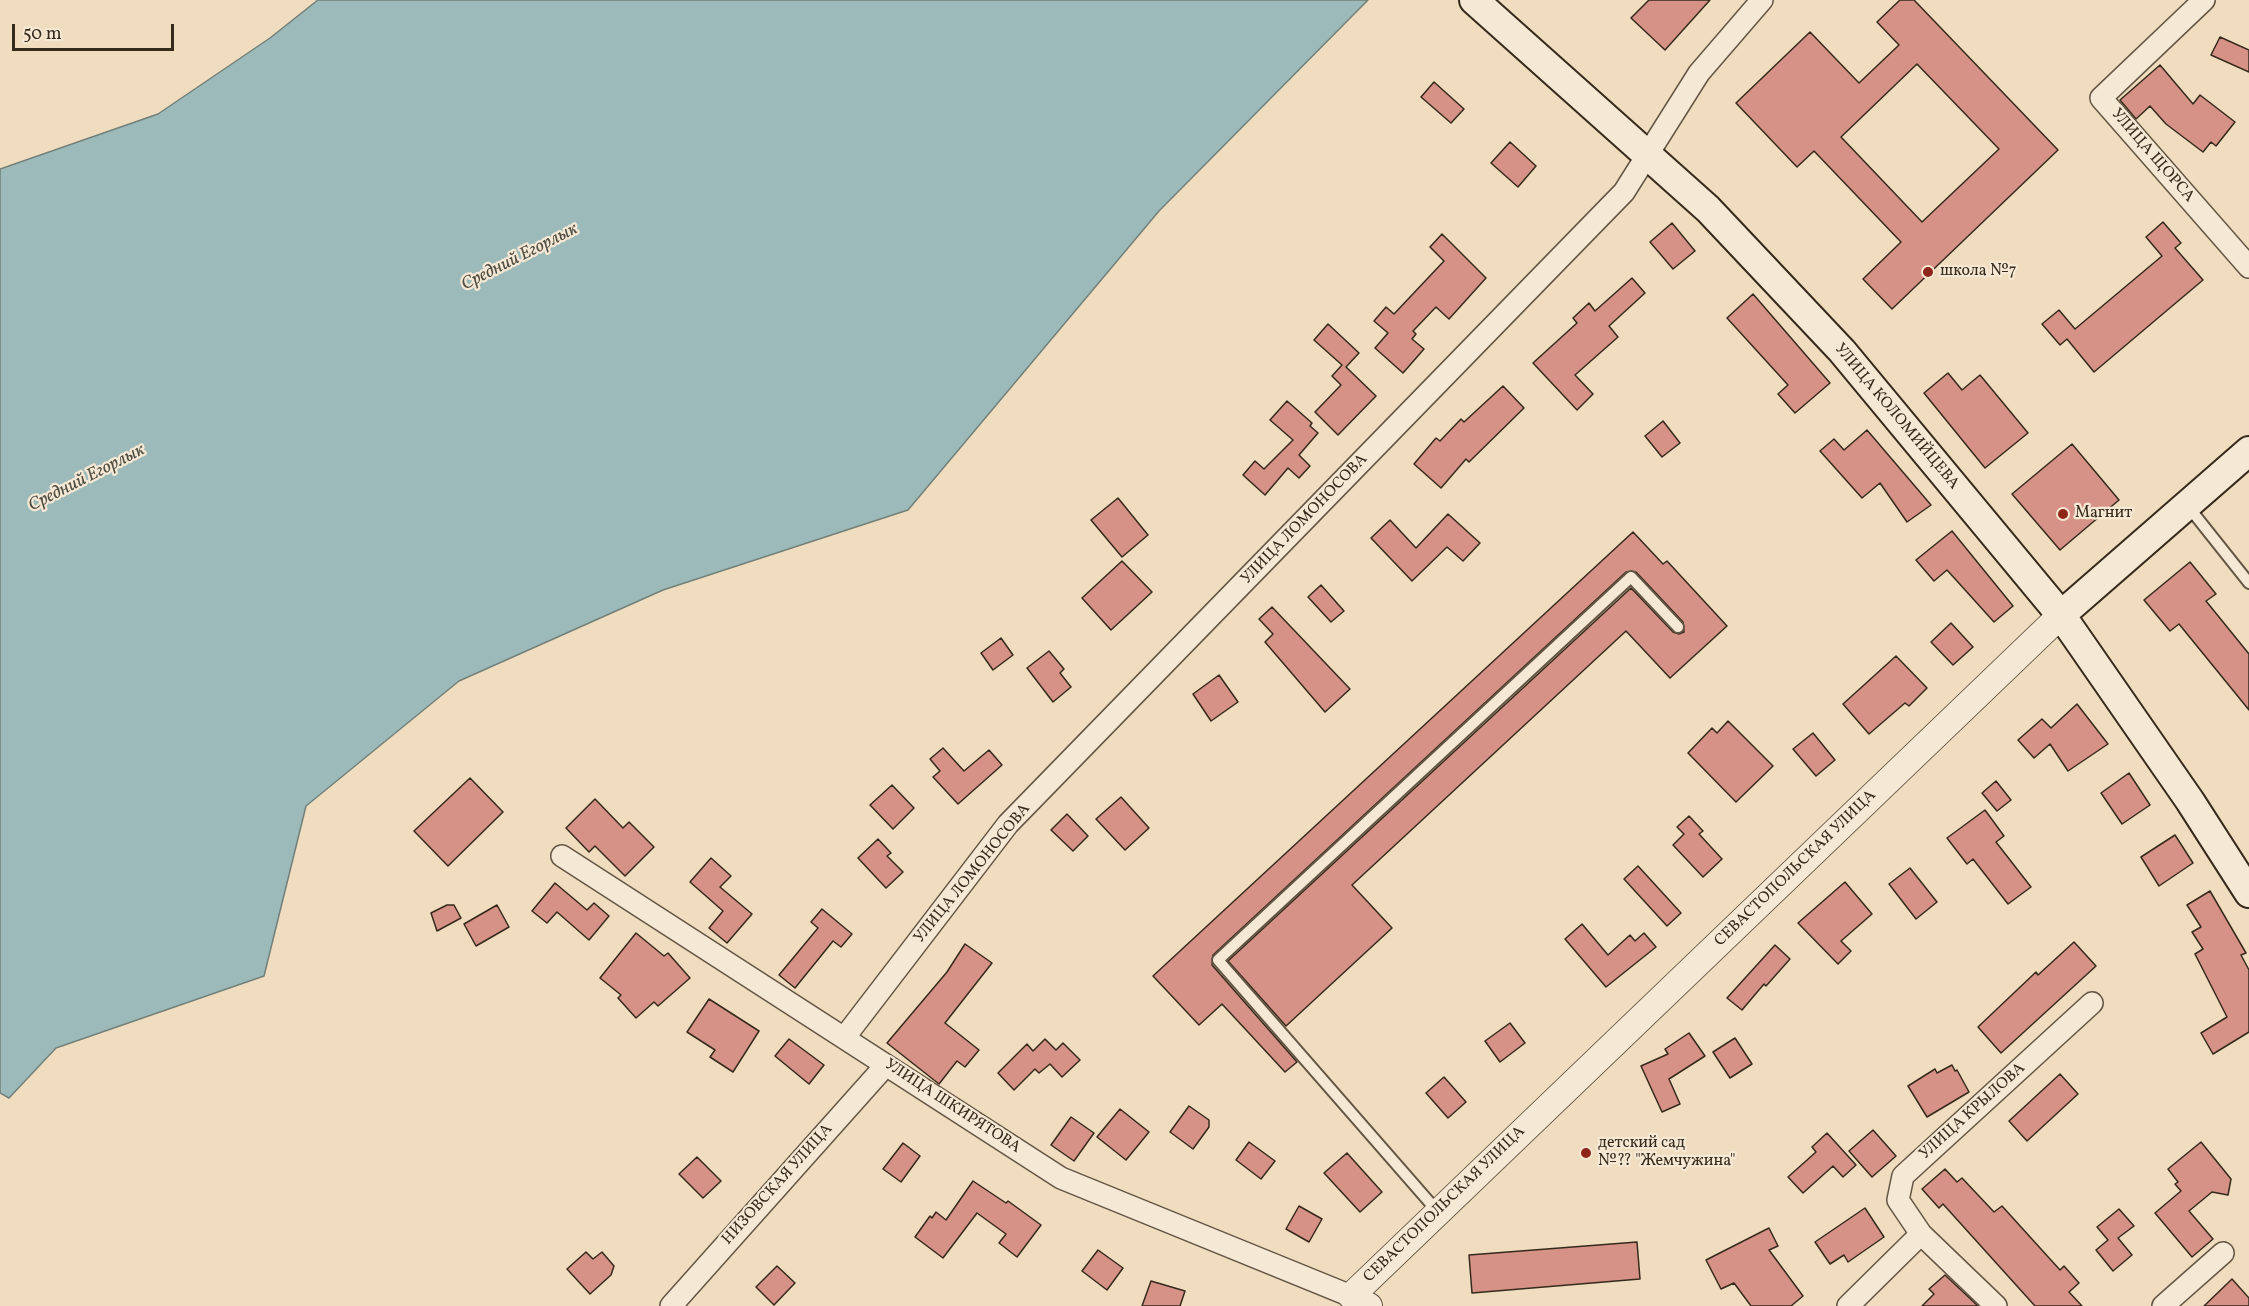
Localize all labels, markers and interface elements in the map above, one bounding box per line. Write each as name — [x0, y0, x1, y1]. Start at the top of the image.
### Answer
scale bar — [15, 12, 177, 50]
text: 50 m — [23, 22, 62, 47]
street label: УЛИЦА ЩОРСА — [2106, 105, 2198, 207]
water label: Средний Егорлык — [458, 219, 582, 297]
place label: школа №7 — [1940, 262, 2016, 282]
marker: школа №7 — [1921, 265, 1935, 279]
street label: УЛИЦА КОЛОМИЙЦЕВА — [1829, 340, 1963, 494]
water label: Средний Егорлык — [25, 440, 149, 518]
street label: УЛИЦА ЛОМОНОСОВА — [1238, 451, 1372, 589]
place label: Магнит — [2075, 504, 2132, 524]
marker: Магнит — [2056, 507, 2070, 521]
street label: СЕВАСТОПОЛЬСКАЯ УЛИЦА — [1711, 787, 1881, 951]
street label: УЛИЦА ЛОМОНОСОВА — [911, 800, 1035, 948]
street label: УЛИЦА ШКИРЯТОВА — [880, 1056, 1024, 1158]
street label: УЛИЦА КРЫЛОВА — [1916, 1060, 2030, 1164]
street label: НИЗОВСКАЯ УЛИЦА — [719, 1121, 837, 1249]
street label: СЕВАСТОПОЛЬСКАЯ УЛИЦА — [1360, 1123, 1530, 1287]
place label: детский сад №?? "Жемчужина" — [1598, 1134, 1736, 1172]
marker: детский сад №?? "Жемчужина" — [1579, 1146, 1593, 1160]

